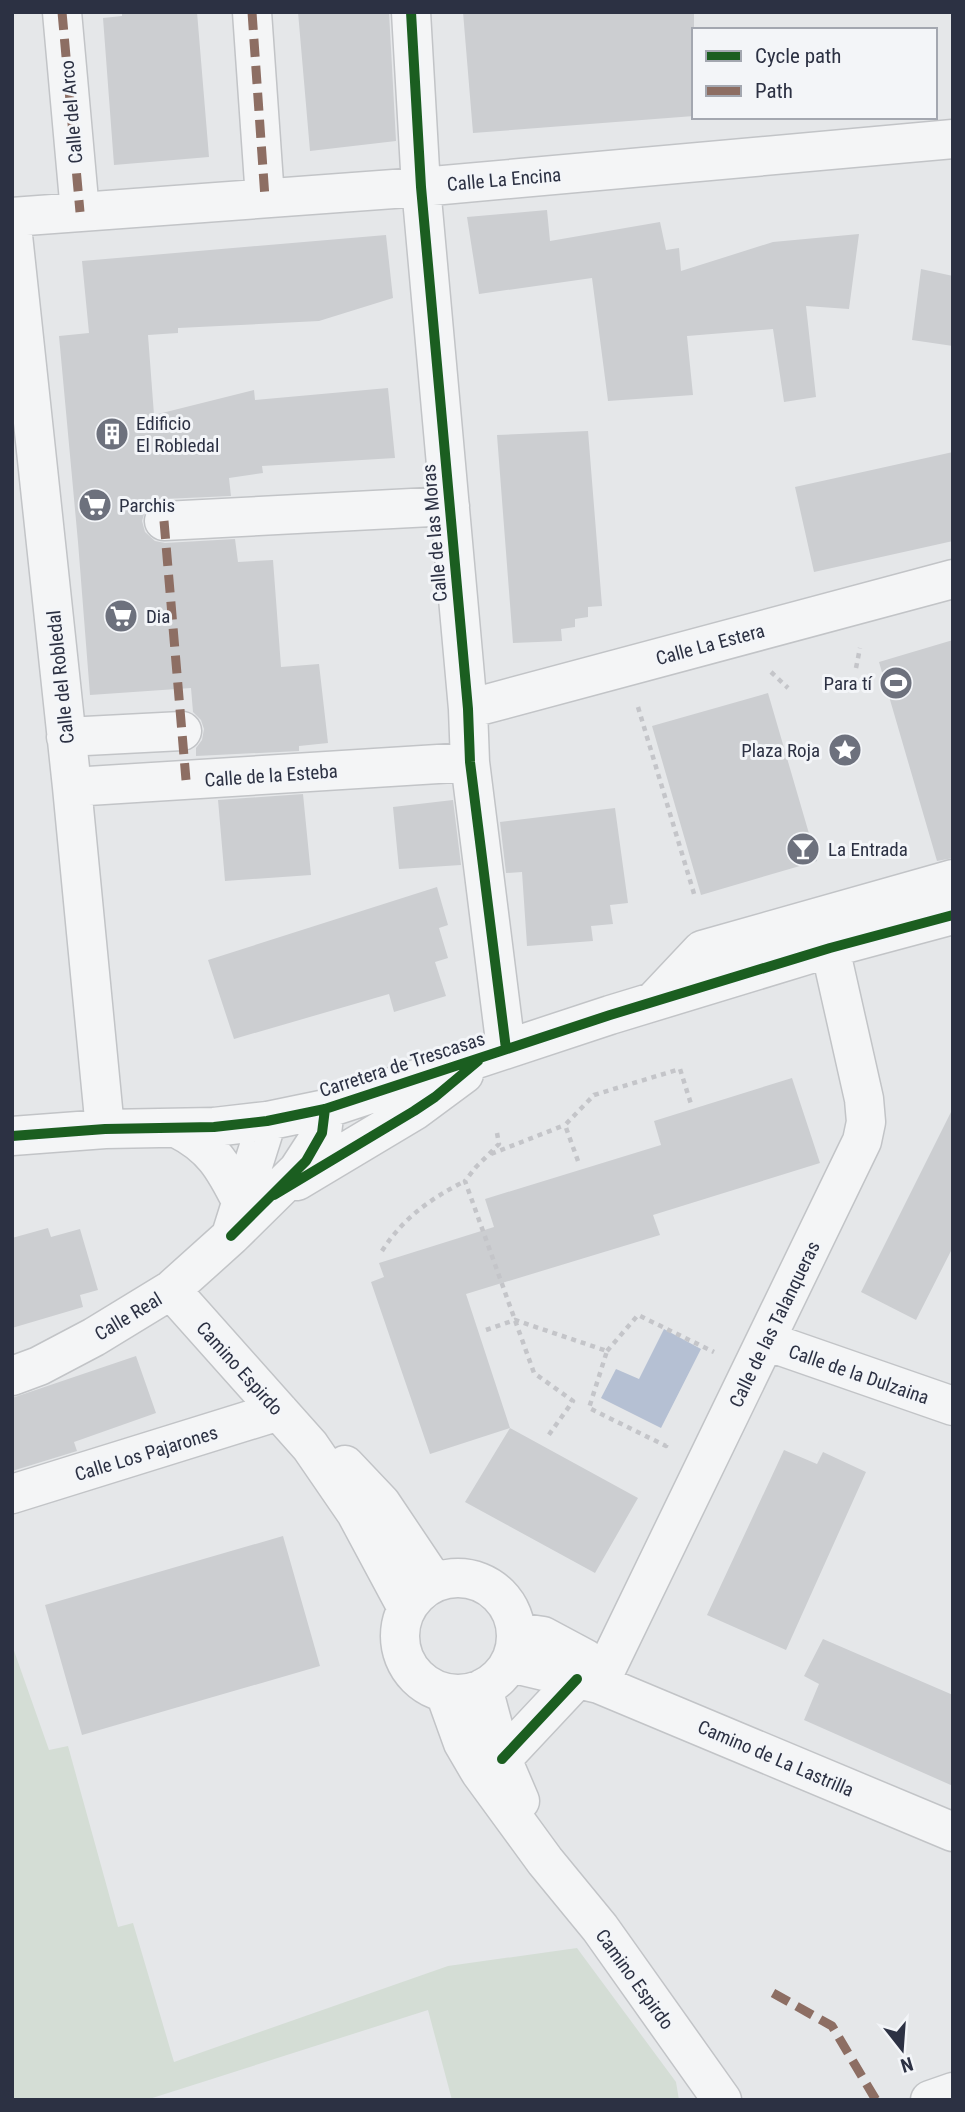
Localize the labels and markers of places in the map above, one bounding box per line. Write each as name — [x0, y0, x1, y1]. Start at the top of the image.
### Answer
place label: Edificio El Robledal — [136, 412, 219, 457]
building icon: Edificio El Robledal — [93, 415, 131, 453]
supermarket icon: Parchis — [76, 486, 114, 524]
place label: Parchis — [119, 494, 175, 517]
supermarket icon: Dia — [102, 597, 140, 635]
place label: Dia — [146, 605, 170, 628]
sports icon: Para tí — [877, 664, 915, 702]
place label: Para tí — [823, 672, 874, 695]
place icon: Plaza Roja — [826, 731, 864, 769]
place label: Plaza Roja — [741, 739, 820, 762]
bar icon: La Entrada — [784, 830, 822, 868]
place label: La Entrada — [828, 838, 908, 861]

